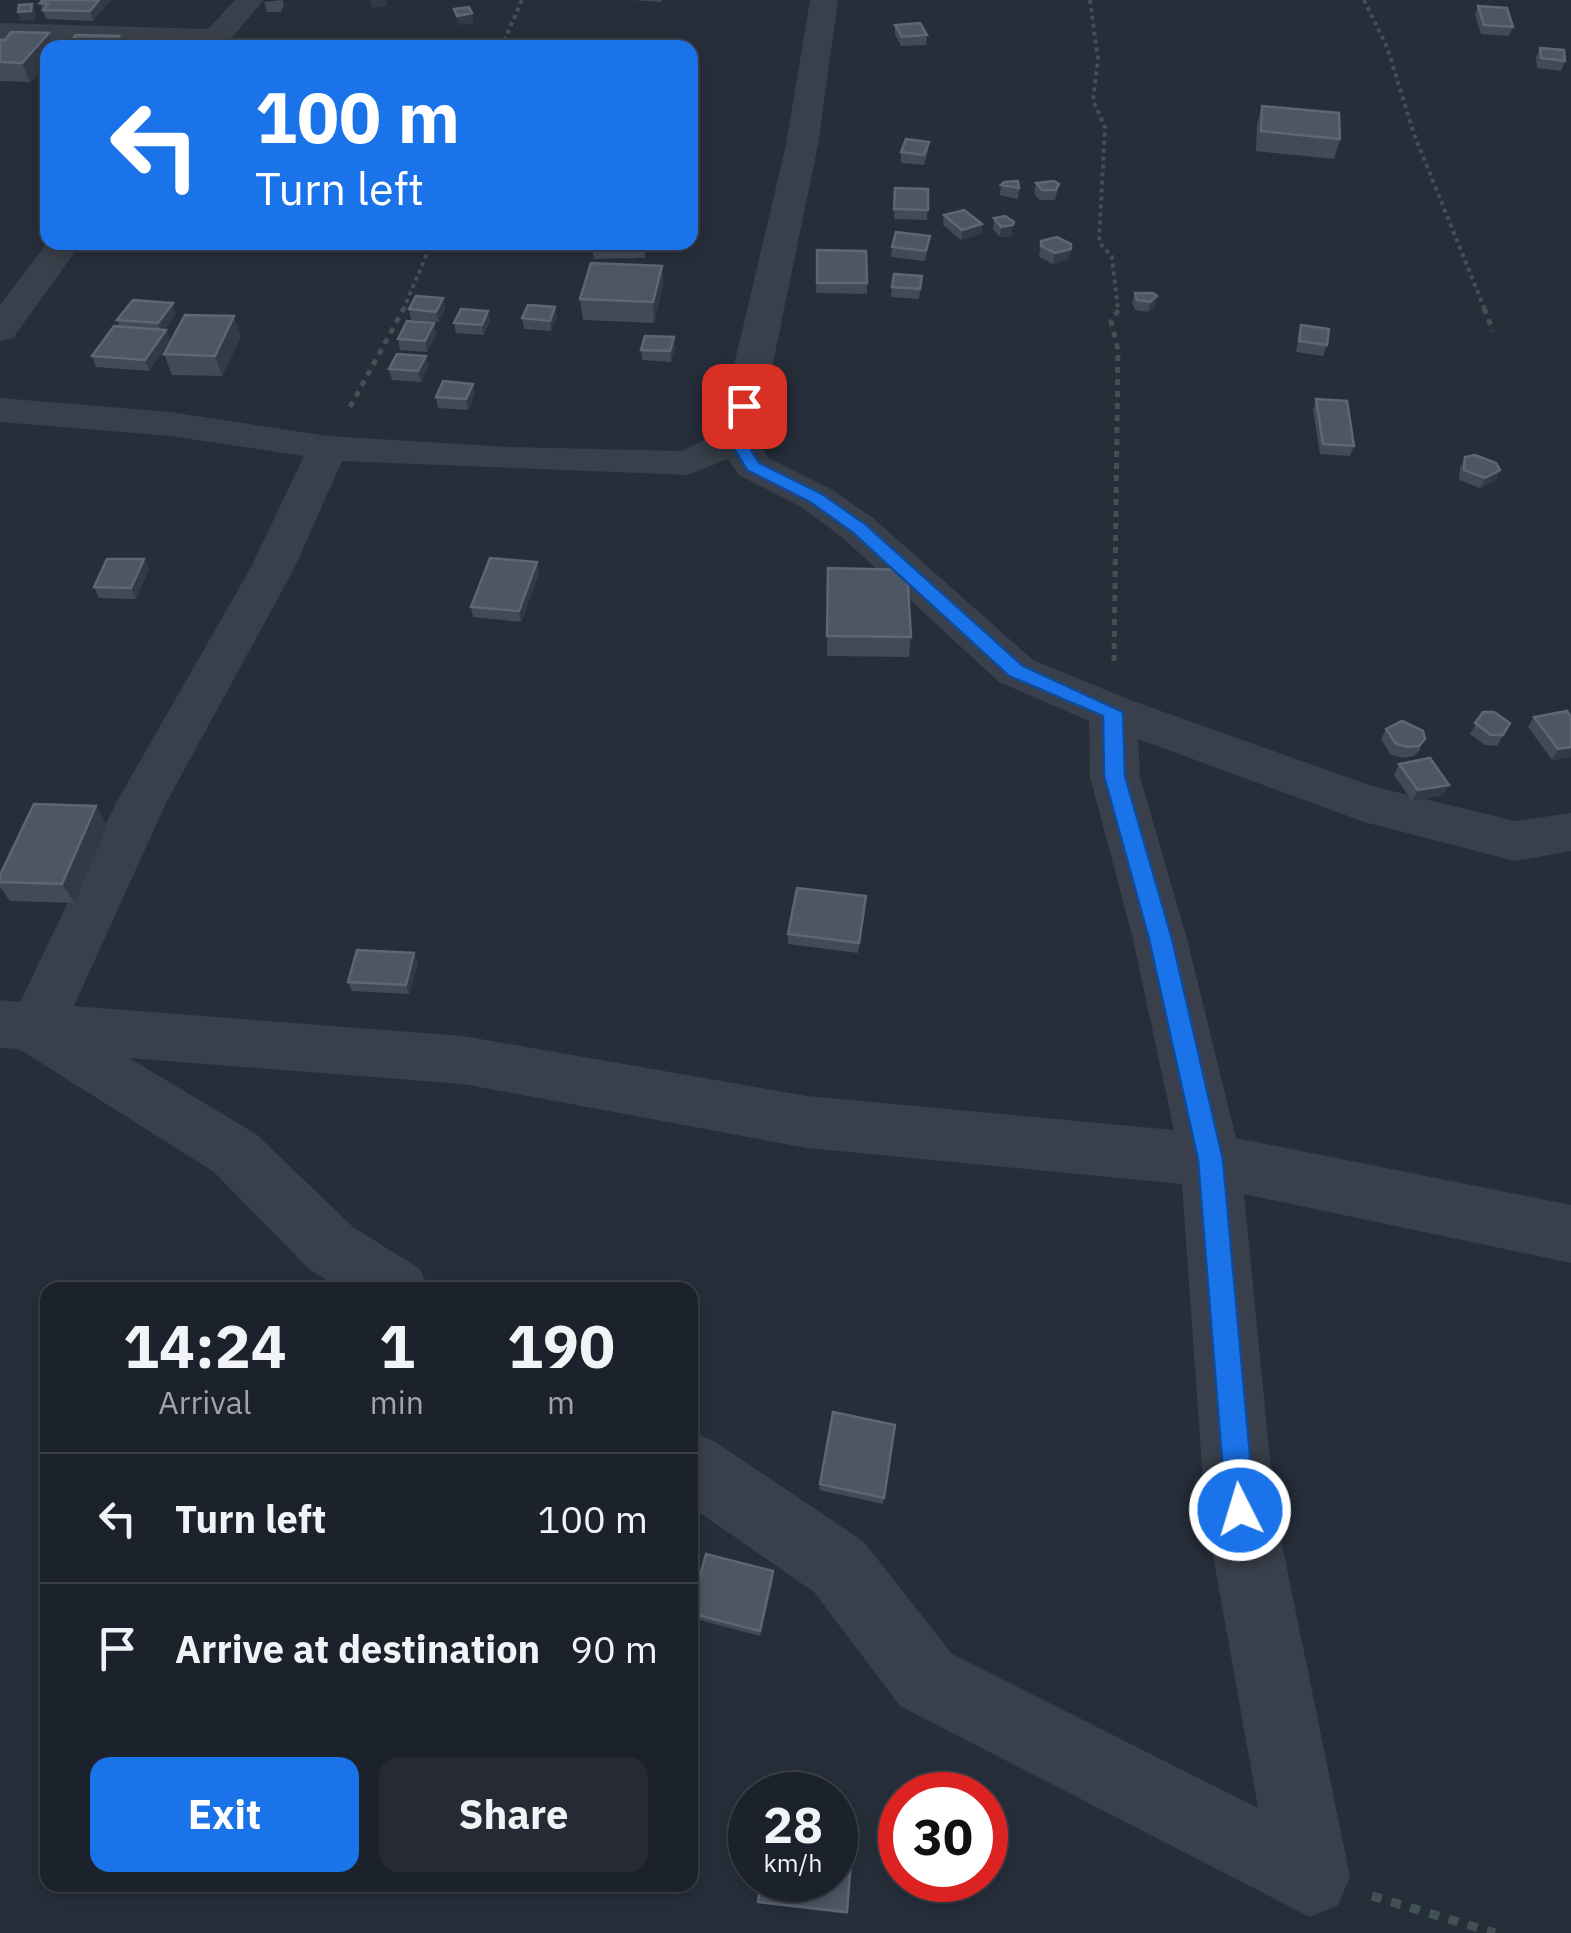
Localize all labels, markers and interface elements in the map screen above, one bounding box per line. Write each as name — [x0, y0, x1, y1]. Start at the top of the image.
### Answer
text: 100 m — [255, 71, 460, 162]
icon: left — [90, 80, 220, 210]
text: Turn left — [255, 159, 424, 217]
pin — [702, 364, 787, 449]
icon: arrive — [717, 379, 772, 434]
text: 14:24 — [123, 1306, 287, 1385]
text: 1 — [379, 1306, 415, 1385]
text: 190 — [507, 1306, 615, 1385]
text: Arrival — [158, 1381, 252, 1423]
text: min — [370, 1381, 424, 1423]
text: m — [547, 1381, 575, 1423]
position arrow — [1188, 1458, 1292, 1562]
icon: left — [90, 1491, 145, 1546]
text: Turn left — [175, 1494, 326, 1543]
text: 100 m — [537, 1494, 648, 1543]
icon: arrive — [90, 1621, 145, 1676]
text: Arrive at destination — [175, 1624, 540, 1673]
text: 90 m — [570, 1624, 658, 1673]
button: Exit — [90, 1757, 359, 1872]
button: Share — [379, 1757, 648, 1872]
speed limit sign: 30 — [878, 1772, 1008, 1902]
text: 28 — [763, 1792, 823, 1857]
text: km/h — [764, 1846, 822, 1879]

